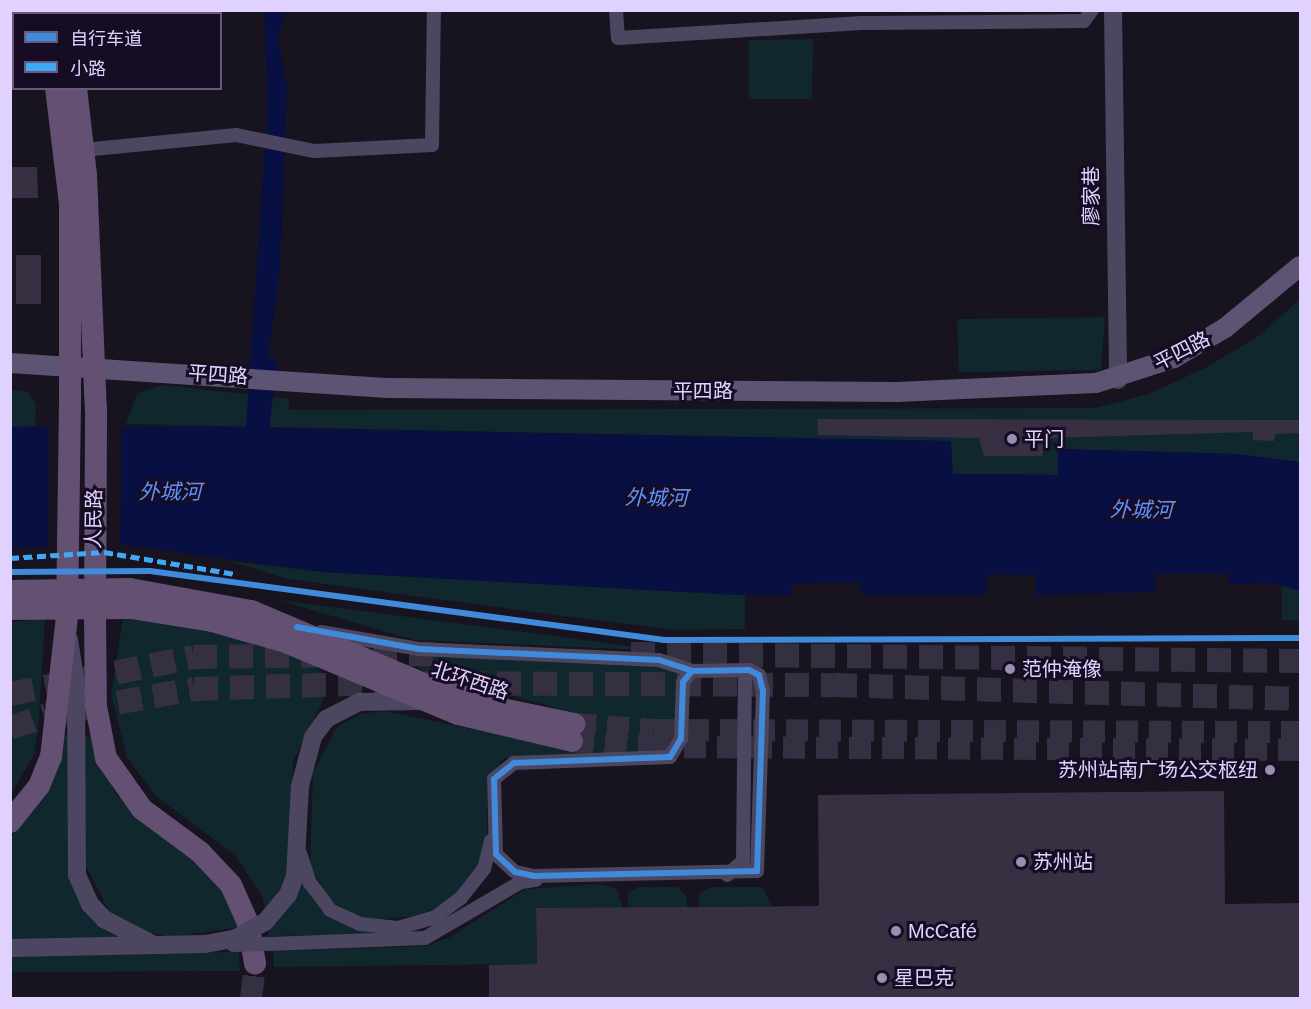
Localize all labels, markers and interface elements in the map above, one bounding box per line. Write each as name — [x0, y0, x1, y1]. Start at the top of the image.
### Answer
legend — [12, 12, 222, 90]
text: 自行车道 — [70, 29, 142, 49]
text: 小路 — [70, 59, 106, 79]
street label: 廖家巷 — [1079, 166, 1103, 226]
street label: 平四路 — [1150, 327, 1214, 375]
street label: 平四路 — [187, 361, 249, 389]
street label: 平四路 — [673, 379, 733, 403]
place label: 平门 — [1024, 427, 1064, 451]
marker: 平门 — [1005, 432, 1019, 446]
water label: 外城河 — [139, 479, 201, 505]
water label: 外城河 — [624, 485, 688, 511]
street label: 人民路 — [81, 489, 107, 549]
water label: 外城河 — [1109, 497, 1173, 523]
street label: 北环西路 — [428, 657, 512, 705]
place label: 范仲淹像 — [1022, 657, 1102, 681]
marker: 范仲淹像 — [1003, 662, 1017, 676]
place label: 苏州站南广场公交枢纽 — [1058, 758, 1258, 782]
marker: 苏州站南广场公交枢纽 — [1263, 763, 1277, 777]
place label: 苏州站 — [1033, 850, 1093, 874]
marker: 苏州站 — [1014, 855, 1028, 869]
place label: McCafé — [908, 919, 977, 943]
marker: McCafé — [889, 924, 903, 938]
place label: 星巴克 — [894, 966, 954, 990]
marker: 星巴克 — [875, 971, 889, 985]

